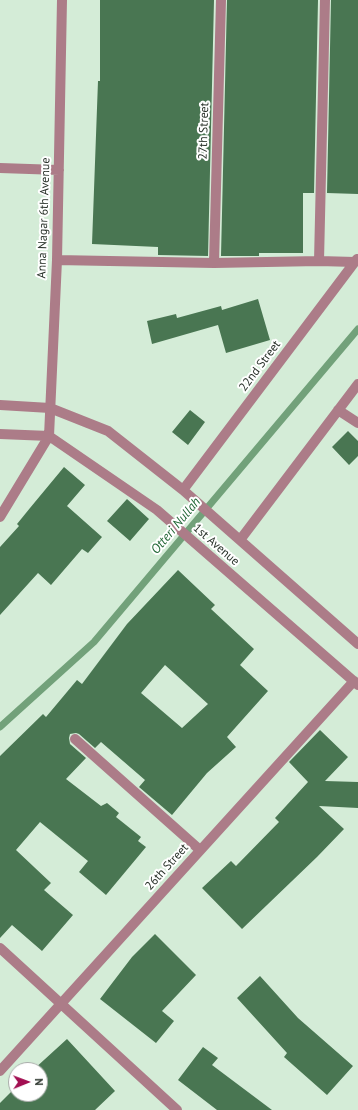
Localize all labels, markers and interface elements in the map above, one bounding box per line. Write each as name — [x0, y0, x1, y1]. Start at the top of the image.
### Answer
street label: 27th Street — [196, 102, 212, 160]
street label: Anna Nagar 6th Avenue — [35, 157, 53, 279]
street label: 22nd Street — [236, 338, 284, 394]
water label: Otteri Nullah — [148, 495, 204, 557]
street label: 1st Avenue — [190, 521, 242, 569]
street label: 26th Street — [142, 841, 192, 893]
north arrow — [8, 1062, 48, 1102]
text: N — [32, 1078, 46, 1086]

